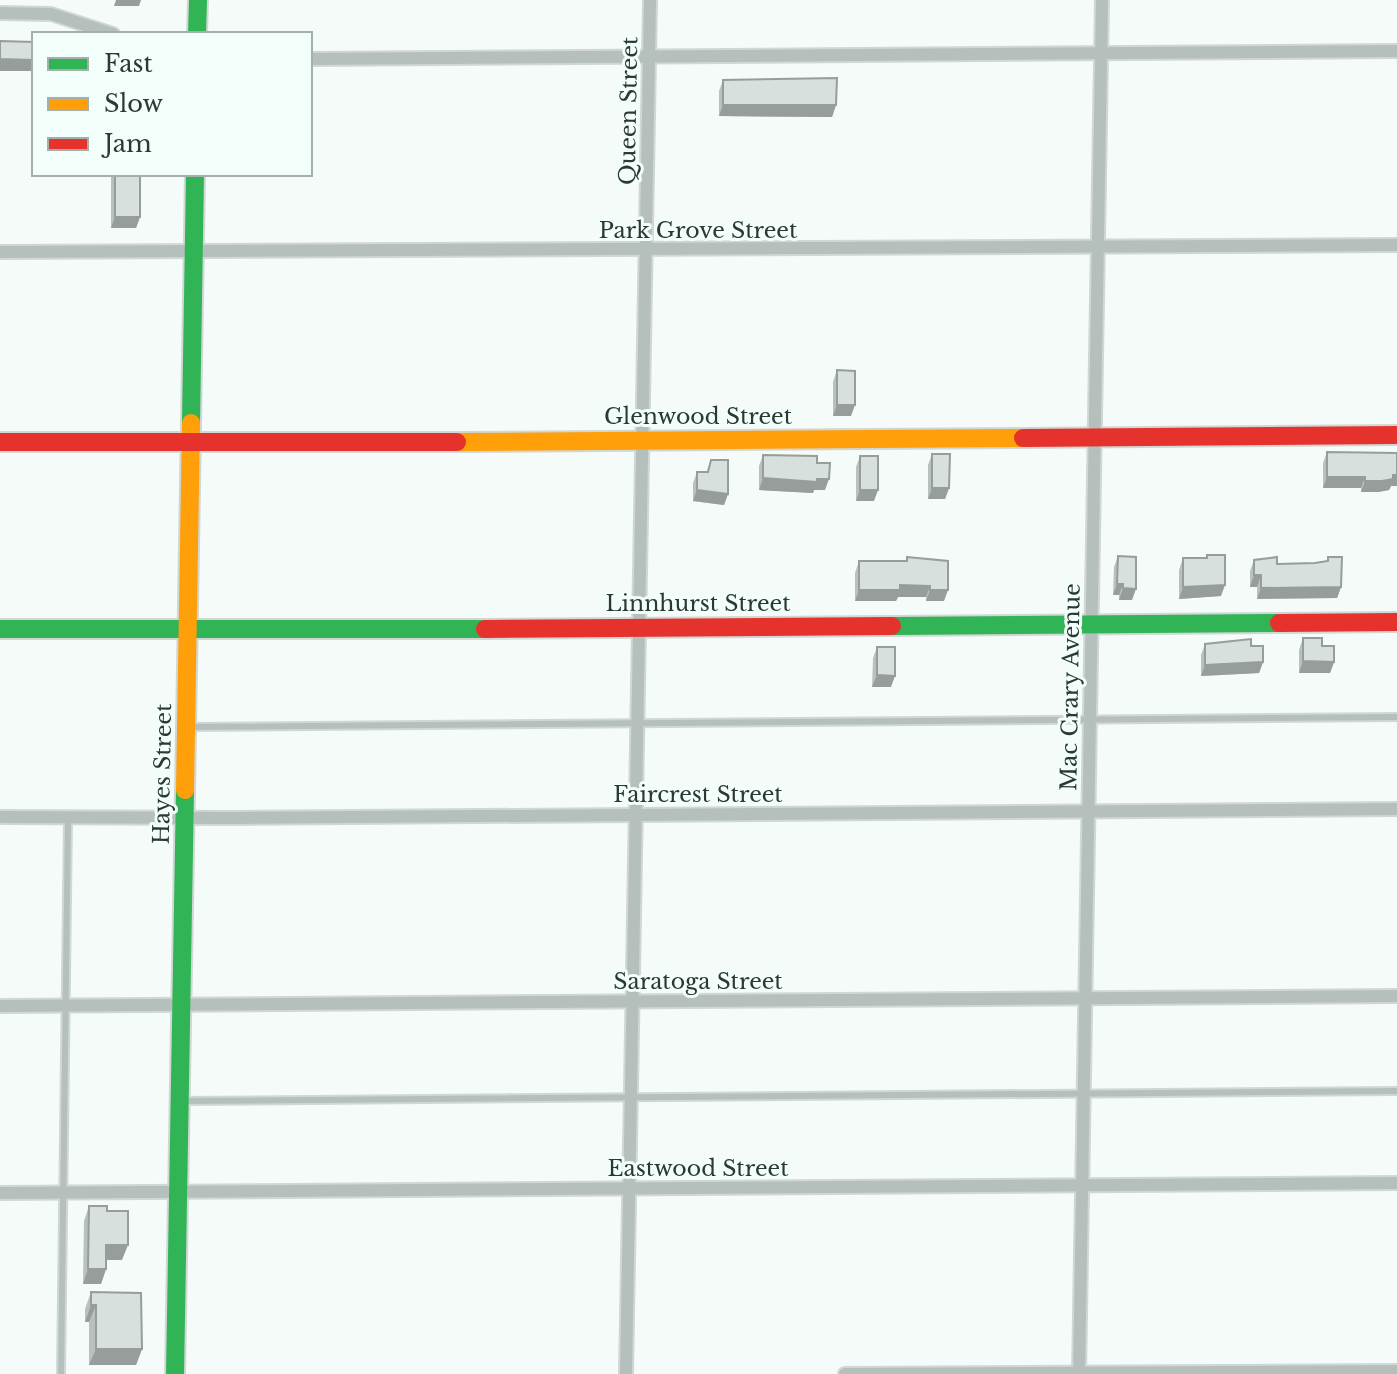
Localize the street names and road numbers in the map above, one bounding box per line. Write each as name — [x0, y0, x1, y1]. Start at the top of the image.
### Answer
street label: Queen Street — [614, 36, 643, 185]
street label: Park Grove Street — [599, 217, 798, 244]
street label: Glenwood Street — [604, 403, 793, 430]
street label: Mac Crary Avenue — [1055, 583, 1086, 791]
street label: Linnhurst Street — [606, 590, 791, 617]
street label: Hayes Street — [148, 703, 177, 845]
street label: Faircrest Street — [613, 781, 783, 808]
street label: Saratoga Street — [613, 968, 783, 995]
street label: Eastwood Street — [608, 1155, 789, 1182]

